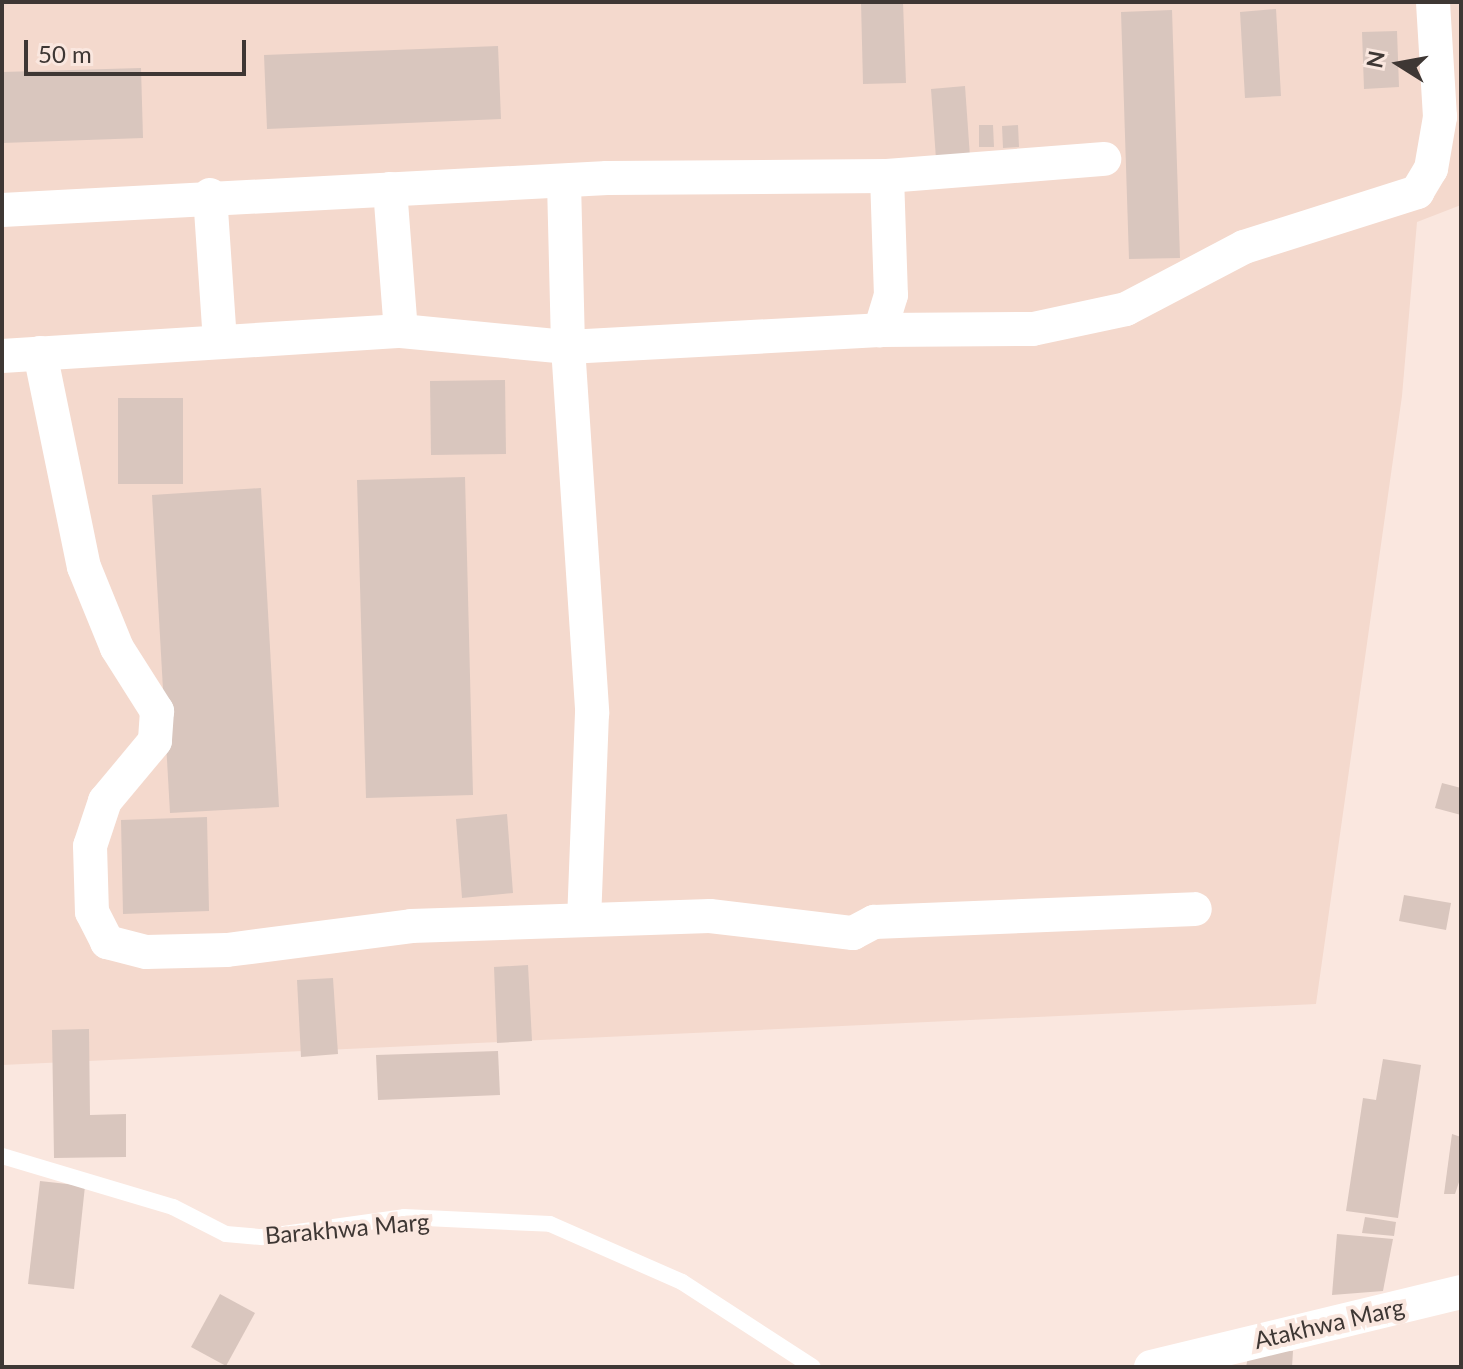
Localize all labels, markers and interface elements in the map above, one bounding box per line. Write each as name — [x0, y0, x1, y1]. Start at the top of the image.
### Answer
scale bar — [28, 24, 250, 74]
north arrow — [1359, 24, 1439, 104]
text: 50 m — [38, 39, 92, 68]
text: N — [1360, 48, 1390, 70]
street label: Barakhwa Marg — [264, 1206, 430, 1250]
street label: Atakhwa Marg — [1251, 1292, 1407, 1354]

